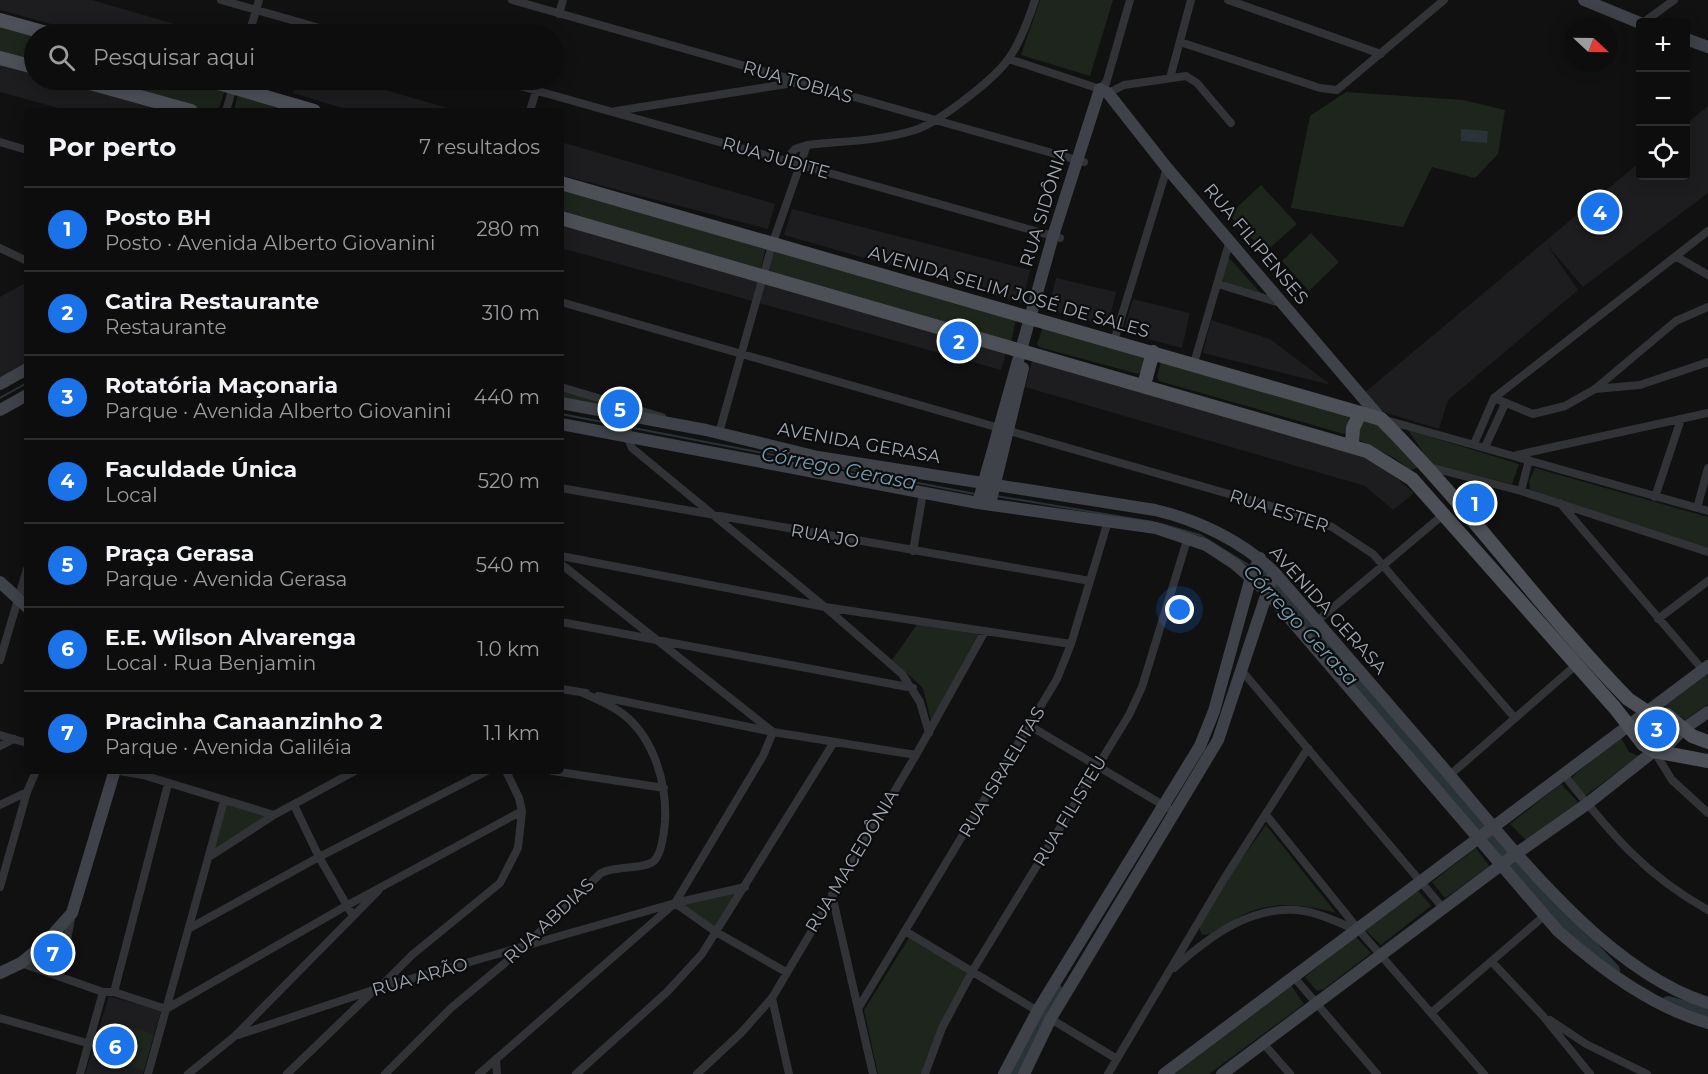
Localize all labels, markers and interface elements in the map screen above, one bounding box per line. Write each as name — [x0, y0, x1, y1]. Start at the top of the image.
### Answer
north arrow — [1564, 18, 1618, 72]
map controls — [1636, 18, 1690, 180]
button: + — [1636, 18, 1690, 72]
search box — [24, 24, 564, 90]
icon: search — [45, 41, 78, 74]
text: Pesquisar aqui — [93, 44, 255, 71]
street label: RUA TOBIAS — [741, 56, 855, 108]
button: − — [1636, 72, 1690, 126]
button: locate — [1636, 126, 1690, 180]
text: Por perto — [48, 131, 176, 163]
street label: RUA JUDITE — [720, 132, 832, 184]
text: 7 resultados — [419, 135, 540, 159]
street label: RUA SIDÔNIA — [1015, 144, 1073, 270]
street label: RUA FILIPENSES — [1199, 179, 1313, 309]
pin: 4 — [1580, 190, 1620, 234]
text: Posto BH — [105, 204, 211, 231]
text: 1 — [64, 217, 71, 241]
text: 280 m — [476, 217, 540, 241]
text: Posto · Avenida Alberto Giovanini — [105, 231, 435, 255]
street label: AVENIDA SELIM JOSÉ DE SALES — [866, 241, 1152, 343]
text: Catira Restaurante — [105, 288, 319, 315]
text: 2 — [62, 301, 73, 325]
text: 310 m — [482, 301, 540, 325]
text: Restaurante — [105, 315, 227, 339]
pin: 2 — [940, 318, 978, 364]
text: Rotatória Maçonaria — [105, 372, 338, 399]
text: 3 — [62, 385, 73, 409]
text: 440 m — [474, 385, 540, 409]
pin: 5 — [600, 386, 640, 432]
text: Parque · Avenida Alberto Giovanini — [105, 399, 452, 423]
street label: AVENIDA GERASA — [776, 418, 942, 468]
water label: Córrego Gerasa — [759, 441, 919, 495]
text: Faculdade Única — [105, 456, 297, 483]
text: 4 — [61, 469, 74, 493]
text: 520 m — [478, 469, 540, 493]
pin: 1 — [1456, 480, 1494, 526]
text: Local — [105, 483, 158, 507]
street label: RUA ESTER — [1227, 485, 1331, 537]
street label: RUA JO — [789, 519, 861, 553]
text: Praça Gerasa — [105, 540, 254, 567]
street label: AVENIDA GERASA — [1265, 541, 1391, 679]
text: 5 — [62, 553, 73, 577]
text: 540 m — [476, 553, 540, 577]
water label: Córrego Gerasa — [1238, 559, 1364, 691]
text: Parque · Avenida Gerasa — [105, 567, 347, 591]
your location — [1165, 595, 1194, 624]
text: E.E. Wilson Alvarenga — [105, 624, 356, 651]
text: 6 — [61, 637, 74, 661]
text: 1.0 km — [477, 637, 540, 661]
text: Local · Rua Benjamin — [105, 651, 316, 675]
street label: RUA ISRAELITAS — [954, 703, 1050, 841]
pin: 3 — [1638, 706, 1676, 752]
text: Pracinha Canaanzinho 2 — [105, 708, 383, 735]
text: 7 — [61, 721, 74, 745]
text: 1.1 km — [483, 721, 540, 745]
text: Parque · Avenida Galiléia — [105, 735, 352, 759]
street label: RUA FILISTEU — [1028, 752, 1112, 870]
street label: RUA MACEDÔNIA — [801, 786, 903, 936]
street label: RUA ABDIAS — [499, 874, 599, 968]
pin: 7 — [34, 930, 72, 976]
street label: RUA ARÃO — [370, 953, 470, 1001]
pin: 6 — [96, 1024, 134, 1068]

